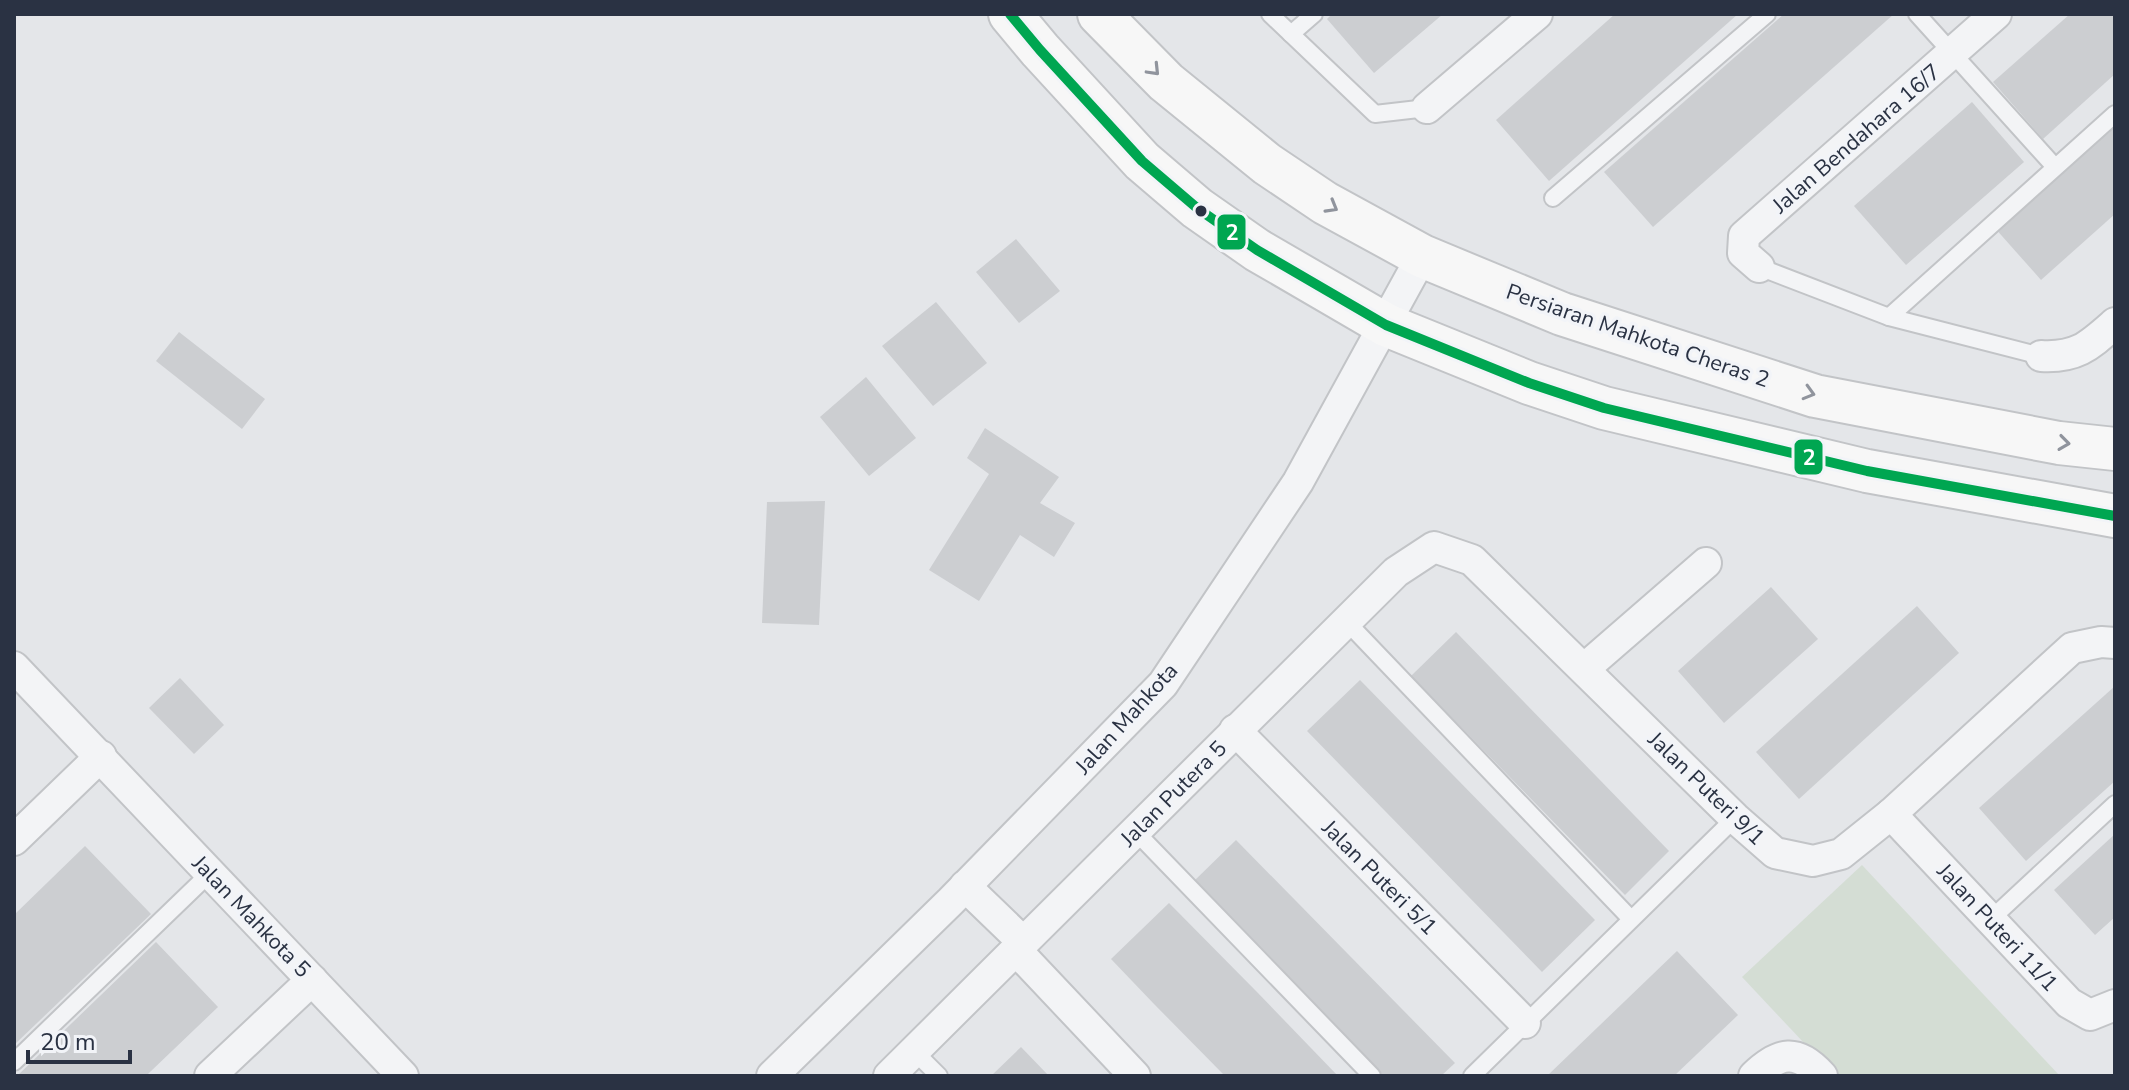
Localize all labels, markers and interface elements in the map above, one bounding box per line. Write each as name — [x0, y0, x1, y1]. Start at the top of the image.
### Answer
street label: Jalan Bendahara 16/7 — [1765, 57, 1947, 221]
one-way arrow — [1145, 61, 1159, 75]
one-way arrow — [1323, 197, 1338, 213]
unlabelled marker — [1193, 203, 1209, 219]
line badge: 2 — [1216, 213, 1247, 251]
text: 2 — [1225, 218, 1239, 248]
street label: Persiaran Mahkota Cheras 2 — [1502, 277, 1773, 395]
one-way arrow — [1802, 384, 1816, 400]
one-way arrow — [2058, 434, 2071, 451]
line badge: 2 — [1793, 438, 1824, 476]
text: 2 — [1802, 443, 1816, 473]
street label: Jalan Mahkota — [1068, 657, 1185, 782]
street label: Jalan Puteri 9/1 — [1641, 725, 1771, 852]
street label: Jalan Putera 5 — [1113, 734, 1233, 854]
street label: Jalan Puteri 5/1 — [1314, 813, 1444, 942]
street label: Jalan Mahkota 5 — [185, 848, 317, 984]
street label: Jalan Puteri 11/1 — [1929, 856, 2065, 998]
scale bar — [28, 1014, 130, 1064]
text: 20 m — [40, 1026, 96, 1058]

